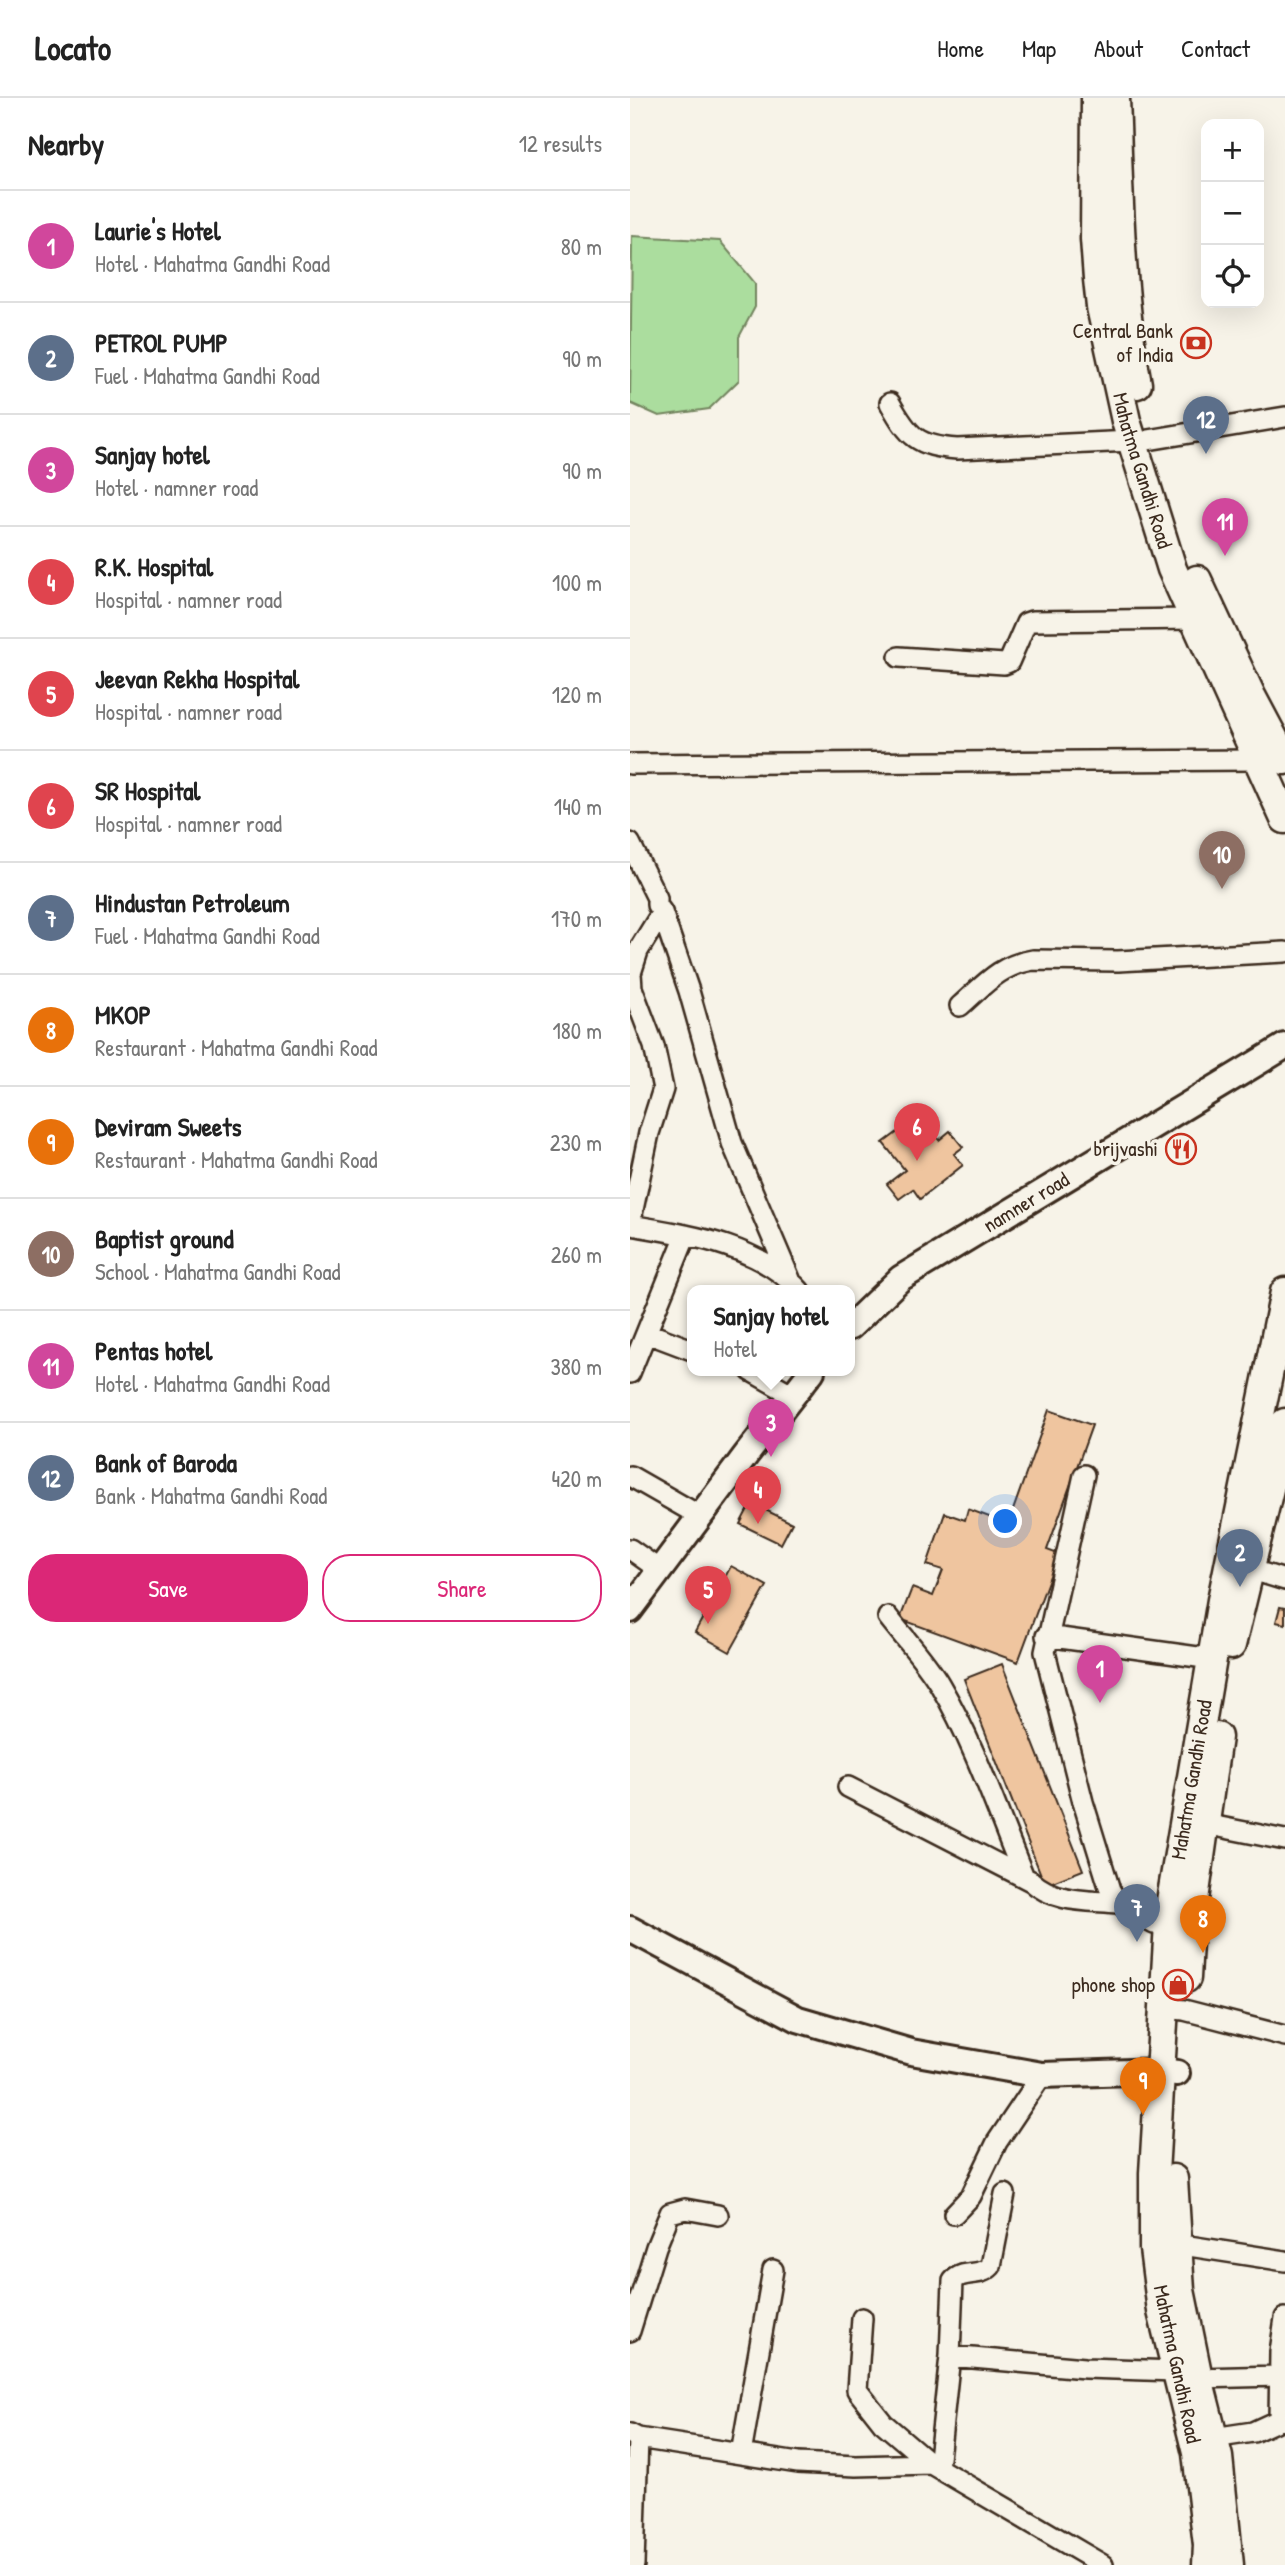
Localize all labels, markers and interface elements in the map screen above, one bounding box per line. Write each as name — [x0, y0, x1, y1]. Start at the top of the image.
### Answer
text: Locato — [35, 26, 111, 70]
text: Home — [937, 32, 984, 64]
text: Map — [1022, 32, 1056, 64]
text: About — [1094, 32, 1143, 64]
text: Contact — [1181, 32, 1250, 64]
map controls — [1201, 119, 1264, 308]
button: + — [1201, 119, 1264, 182]
text: Nearby — [28, 124, 104, 164]
text: 12 results — [519, 128, 602, 159]
button: − — [1201, 182, 1264, 245]
text: Laurie's Hotel — [95, 213, 221, 248]
text: 1 — [47, 231, 55, 262]
text: 80 m — [561, 231, 602, 262]
button: locate — [1201, 245, 1264, 308]
text: Hotel · Mahatma Gandhi Road — [95, 248, 330, 279]
place label: Central Bank of India — [1073, 316, 1173, 369]
text: PETROL PUMP — [95, 325, 228, 360]
bank icon: Central Bank of India — [1179, 326, 1213, 360]
text: 2 — [46, 343, 56, 374]
text: 90 m — [562, 343, 602, 374]
text: Fuel · Mahatma Gandhi Road — [95, 360, 320, 391]
street label: Mahatma Gandhi Road — [1106, 390, 1180, 552]
pin: 12 — [1183, 396, 1229, 454]
text: Sanjay hotel — [95, 437, 210, 472]
text: 3 — [46, 455, 56, 486]
text: 90 m — [562, 455, 602, 486]
text: Hotel · namner road — [95, 472, 258, 503]
pin: 11 — [1202, 498, 1248, 556]
text: R.K. Hospital — [95, 549, 213, 584]
text: 4 — [47, 567, 55, 598]
text: 100 m — [552, 567, 602, 598]
text: Hospital · namner road — [95, 584, 282, 615]
text: Jeevan Rekha Hospital — [95, 661, 299, 696]
text: 5 — [46, 679, 56, 710]
text: 120 m — [552, 679, 602, 710]
text: Hospital · namner road — [95, 696, 282, 727]
text: SR Hospital — [95, 773, 200, 808]
text: 6 — [46, 791, 56, 822]
text: 140 m — [554, 791, 602, 822]
text: Hospital · namner road — [95, 808, 282, 839]
pin: 10 — [1199, 831, 1245, 889]
text: Hindustan Petroleum — [95, 885, 290, 920]
text: 7 — [45, 903, 57, 934]
text: 170 m — [551, 903, 602, 934]
text: Fuel · Mahatma Gandhi Road — [95, 920, 320, 951]
text: MKOP — [95, 997, 151, 1032]
text: 8 — [46, 1015, 56, 1046]
text: 180 m — [552, 1015, 602, 1046]
text: Restaurant · Mahatma Gandhi Road — [95, 1032, 377, 1063]
pin: 6 — [894, 1103, 940, 1161]
text: Deviram Sweets — [95, 1109, 241, 1144]
text: 9 — [47, 1127, 55, 1158]
text: 230 m — [550, 1127, 602, 1158]
restaurant icon: brijvashi — [1164, 1132, 1198, 1166]
place label: brijvashi — [1093, 1134, 1158, 1163]
text: Restaurant · Mahatma Gandhi Road — [95, 1144, 377, 1175]
street label: namner road — [977, 1165, 1074, 1239]
text: Baptist ground — [95, 1221, 234, 1256]
text: 10 — [42, 1239, 60, 1270]
text: 260 m — [551, 1239, 602, 1270]
text: School · Mahatma Gandhi Road — [95, 1256, 340, 1287]
popup — [687, 1285, 855, 1376]
text: Sanjay hotel — [714, 1298, 828, 1333]
text: Pentas hotel — [95, 1333, 212, 1368]
text: Hotel — [714, 1333, 757, 1364]
text: 11 — [43, 1351, 59, 1382]
text: 380 m — [551, 1351, 602, 1382]
text: Hotel · Mahatma Gandhi Road — [95, 1368, 330, 1399]
pin: 3 — [748, 1399, 794, 1457]
text: Bank of Baroda — [95, 1445, 237, 1480]
text: 12 — [41, 1463, 61, 1494]
text: 420 m — [551, 1463, 602, 1494]
pin: 4 — [735, 1466, 781, 1524]
text: Bank · Mahatma Gandhi Road — [95, 1480, 327, 1511]
your location — [988, 1504, 1022, 1538]
pin: 2 — [1217, 1529, 1263, 1587]
button: Save — [28, 1554, 308, 1622]
button: Share — [322, 1554, 602, 1622]
pin: 5 — [685, 1566, 731, 1624]
pin: 1 — [1077, 1645, 1123, 1703]
street label: Mahatma Gandhi Road — [1163, 1698, 1219, 1862]
pin: 7 — [1114, 1884, 1160, 1942]
pin: 8 — [1180, 1895, 1226, 1953]
shop icon: phone shop — [1161, 1968, 1195, 2002]
place label: phone shop — [1072, 1970, 1155, 1999]
pin: 9 — [1120, 2057, 1166, 2115]
street label: Mahatma Gandhi Road — [1147, 2282, 1208, 2446]

